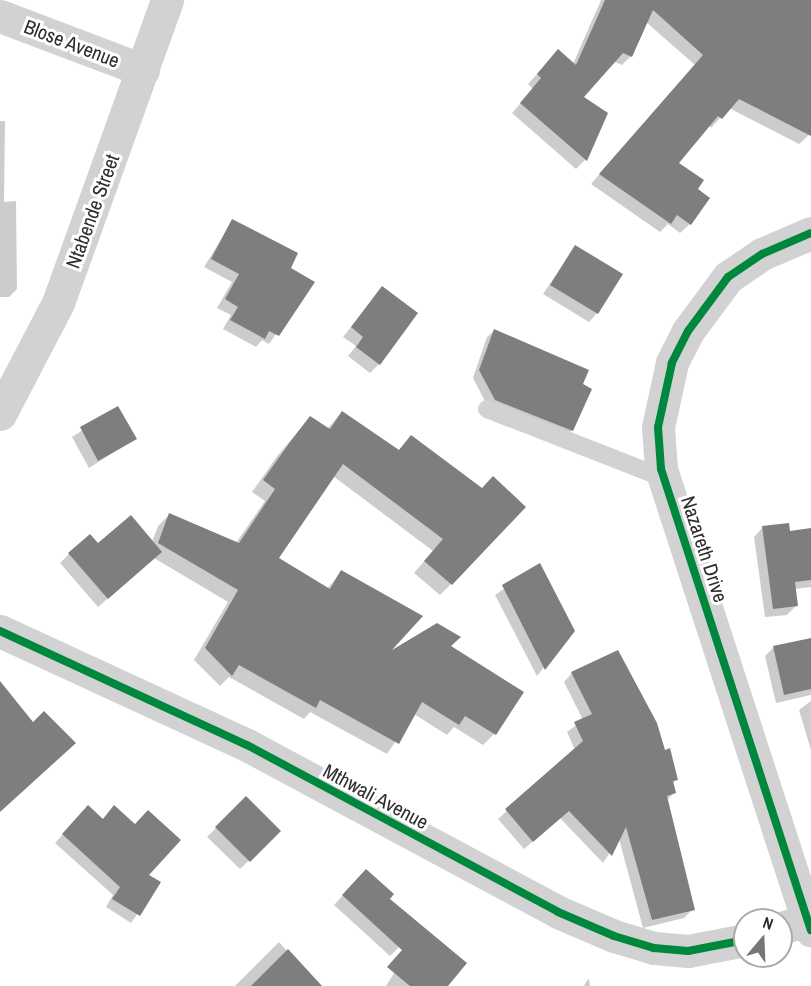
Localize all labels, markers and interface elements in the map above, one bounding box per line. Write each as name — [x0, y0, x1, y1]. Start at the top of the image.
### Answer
street label: Blose Avenue — [21, 14, 123, 72]
street label: Ntabende Street — [60, 151, 124, 271]
street label: Nazareth Drive — [677, 493, 733, 605]
street label: Mthwali Avenue — [319, 758, 433, 834]
north arrow — [733, 908, 793, 968]
text: N — [760, 911, 776, 935]

